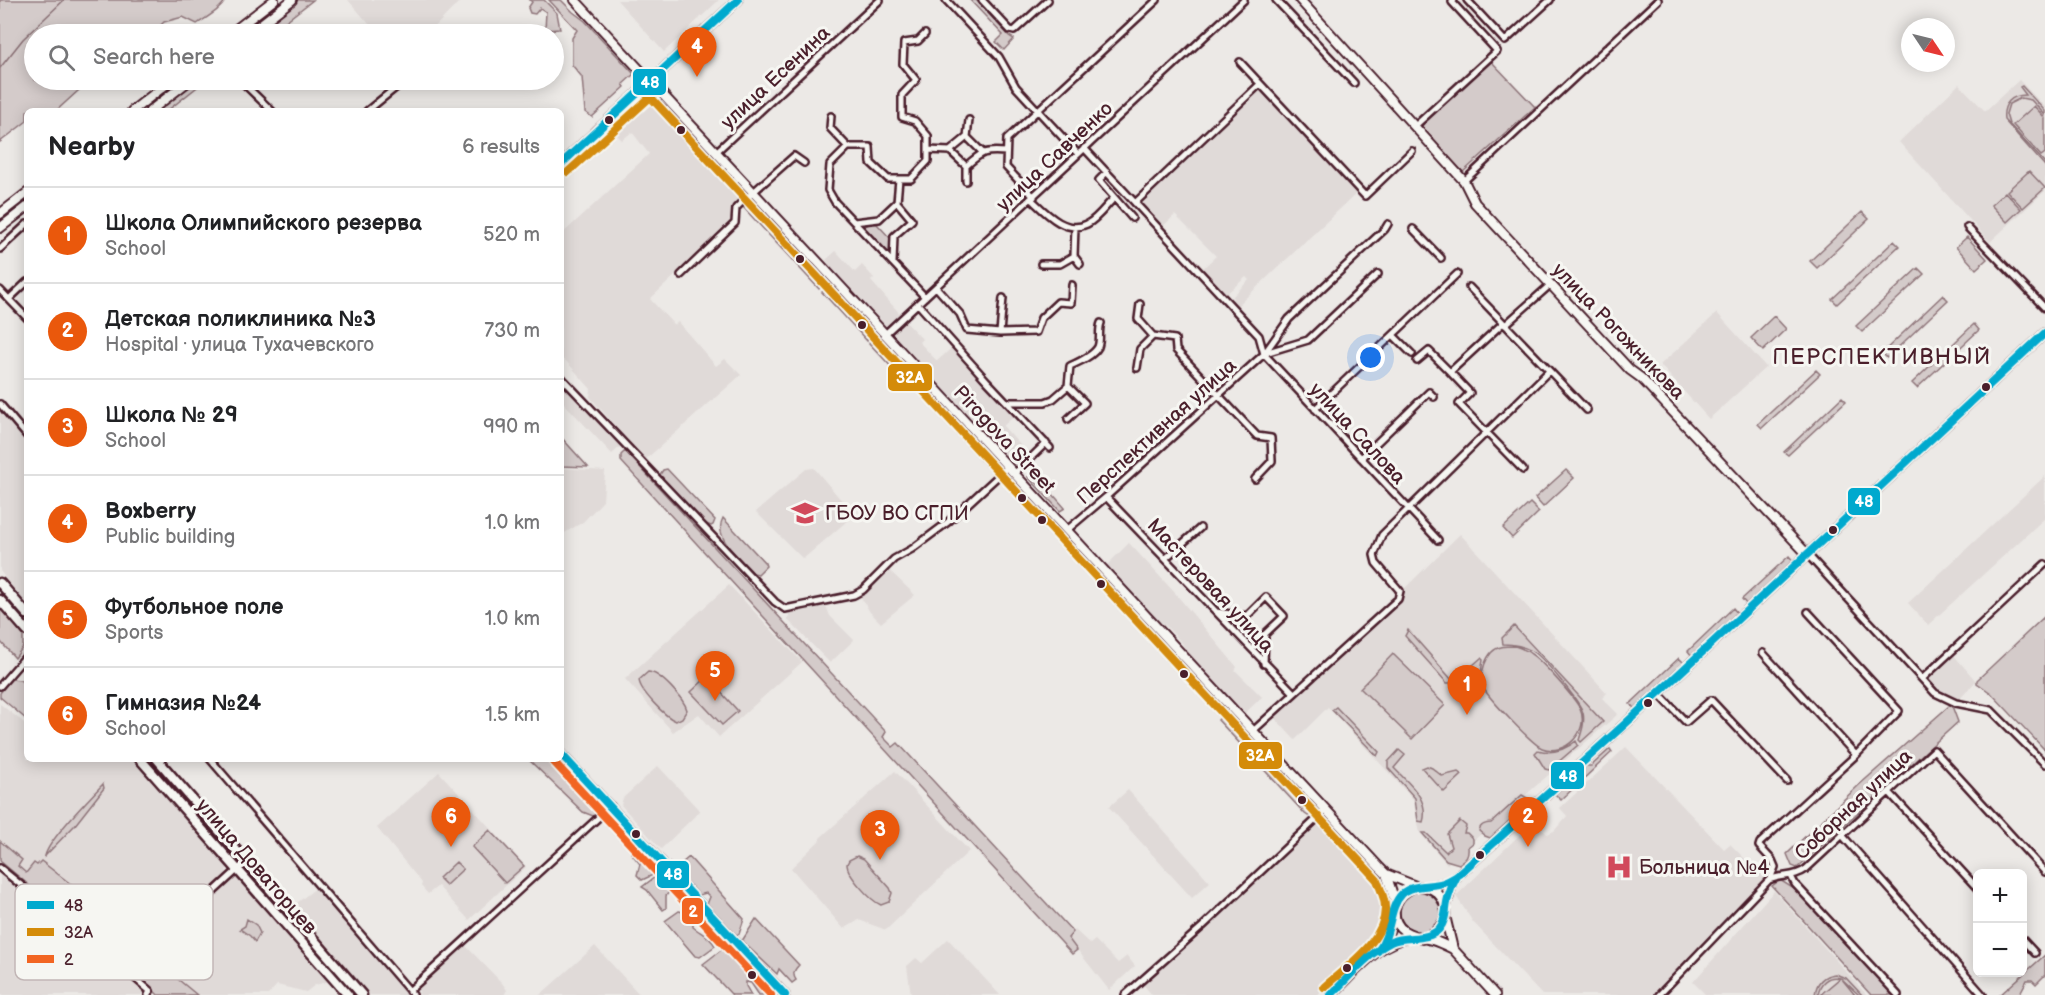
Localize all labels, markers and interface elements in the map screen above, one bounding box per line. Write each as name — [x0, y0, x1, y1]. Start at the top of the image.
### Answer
north arrow — [1901, 18, 1955, 72]
street label: улица Есенина — [716, 21, 835, 134]
search box — [24, 24, 564, 90]
pin: 4 — [678, 28, 716, 77]
icon: search — [45, 41, 78, 74]
text: Search here — [93, 44, 215, 71]
line badge: 48 — [632, 68, 667, 96]
text: 48 — [640, 74, 660, 93]
street label: улица Савченко — [992, 97, 1118, 217]
unlabelled marker — [603, 114, 615, 126]
unlabelled marker — [675, 124, 687, 136]
text: Nearby — [48, 132, 135, 163]
text: 6 results — [462, 135, 540, 159]
text: Школа Олимпийского резерва — [105, 210, 422, 237]
text: 1 — [63, 223, 72, 247]
text: 520 m — [483, 223, 540, 247]
text: School — [105, 237, 166, 261]
unlabelled marker — [794, 253, 806, 265]
street label: улица Рогожникова — [1547, 258, 1690, 405]
text: Детская поликлиника №3 — [105, 306, 376, 333]
text: 2 — [62, 319, 73, 343]
text: 730 m — [484, 319, 540, 343]
unlabelled marker — [856, 319, 868, 331]
text: Hospital · улица Тухачевского — [105, 333, 374, 357]
your location — [1356, 343, 1385, 372]
district label: ПЕРСПЕКТИВНЫЙ — [1772, 344, 1992, 371]
street label: Перспективная улица — [1072, 354, 1242, 510]
line badge: 32A — [887, 363, 933, 392]
text: 32A — [896, 369, 925, 388]
street label: улица Салова — [1304, 378, 1411, 490]
street label: Pirogova Street — [948, 381, 1060, 499]
unlabelled marker — [1980, 381, 1992, 393]
text: Школа № 29 — [105, 402, 238, 429]
text: 3 — [62, 415, 73, 439]
text: 990 m — [483, 415, 540, 439]
text: School — [105, 429, 166, 453]
line badge: 48 — [1847, 487, 1881, 516]
unlabelled marker — [1016, 492, 1028, 504]
text: 48 — [1854, 493, 1874, 512]
text: Boxberry — [105, 498, 196, 525]
school or university icon: ГБОУ ВО СГПИ — [790, 498, 820, 528]
place label: ГБОУ ВО СГПИ — [825, 502, 969, 526]
text: 4 — [62, 511, 73, 535]
text: 1.0 km — [485, 511, 540, 535]
unlabelled marker — [1036, 514, 1048, 526]
street label: Мастеровая улица — [1142, 514, 1279, 658]
unlabelled marker — [1827, 524, 1839, 536]
text: Public building — [105, 525, 235, 549]
unlabelled marker — [1095, 578, 1107, 590]
text: Футбольное поле — [105, 594, 284, 621]
text: 5 — [62, 607, 73, 631]
text: 1.0 km — [485, 607, 540, 631]
text: Sports — [105, 621, 163, 645]
pin: 5 — [696, 652, 734, 701]
pin: 1 — [1448, 666, 1486, 715]
unlabelled marker — [1178, 668, 1190, 680]
text: Гимназия №24 — [105, 690, 261, 717]
unlabelled marker — [1642, 697, 1654, 709]
text: 6 — [61, 703, 74, 727]
text: 1.5 km — [485, 703, 540, 727]
text: School — [105, 717, 166, 741]
line badge: 32A — [1238, 741, 1283, 770]
street label: Соборная улица — [1790, 744, 1917, 865]
text: 32A — [1246, 747, 1275, 766]
line badge: 48 — [1550, 761, 1585, 790]
text: 48 — [1558, 768, 1578, 787]
street label: улица Доваторцев — [191, 794, 322, 940]
unlabelled marker — [1296, 794, 1308, 806]
pin: 6 — [432, 798, 470, 847]
pin: 2 — [1508, 798, 1547, 847]
pin: 3 — [860, 810, 900, 860]
unlabelled marker — [630, 828, 642, 840]
unlabelled marker — [1474, 849, 1486, 861]
hospital icon: Больница №4 — [1604, 852, 1634, 882]
place label: Больница №4 — [1639, 856, 1770, 880]
line badge: 48 — [656, 860, 690, 889]
text: 48 — [663, 866, 683, 885]
map controls — [1973, 869, 2027, 977]
button: + — [1973, 869, 2027, 923]
legend — [15, 884, 213, 980]
text: 48 — [64, 897, 83, 916]
line badge: 2 — [681, 897, 704, 925]
text: 2 — [688, 903, 698, 922]
button: − — [1973, 923, 2027, 977]
text: 32A — [64, 924, 93, 943]
text: 2 — [64, 951, 74, 970]
unlabelled marker — [1341, 962, 1353, 974]
unlabelled marker — [746, 969, 758, 981]

